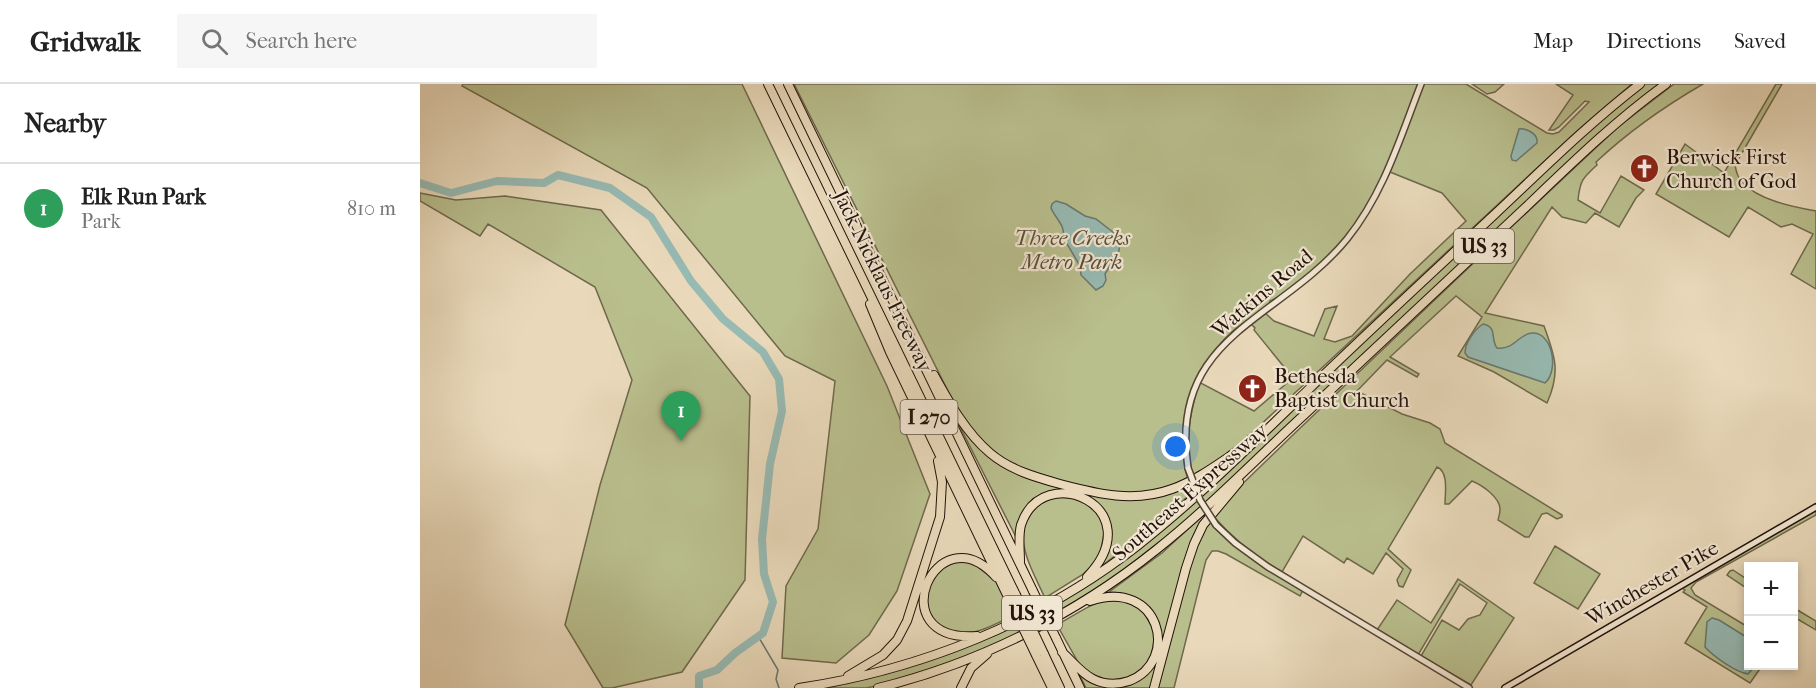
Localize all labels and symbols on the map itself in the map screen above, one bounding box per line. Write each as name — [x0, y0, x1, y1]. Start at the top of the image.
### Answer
place label: Berwick First Church of God — [1666, 145, 1797, 193]
church icon: Berwick First Church of God — [1629, 153, 1661, 185]
street label: Jack Nicklaus Freeway — [828, 184, 938, 377]
park label: Three Creeks Metro Park — [1014, 226, 1130, 274]
road number: US 33 — [1454, 229, 1514, 263]
street label: Watkins Road — [1206, 243, 1318, 343]
place label: Bethesda Baptist Church — [1274, 364, 1410, 412]
church icon: Bethesda Baptist Church — [1237, 372, 1269, 404]
pin: 1 — [662, 392, 700, 441]
road number: I 270 — [900, 400, 958, 434]
street label: Southeast Expressway — [1107, 418, 1273, 566]
your location — [1161, 432, 1190, 461]
street label: Winchester Pike — [1581, 535, 1722, 631]
road number: US 33 — [1002, 596, 1062, 630]

